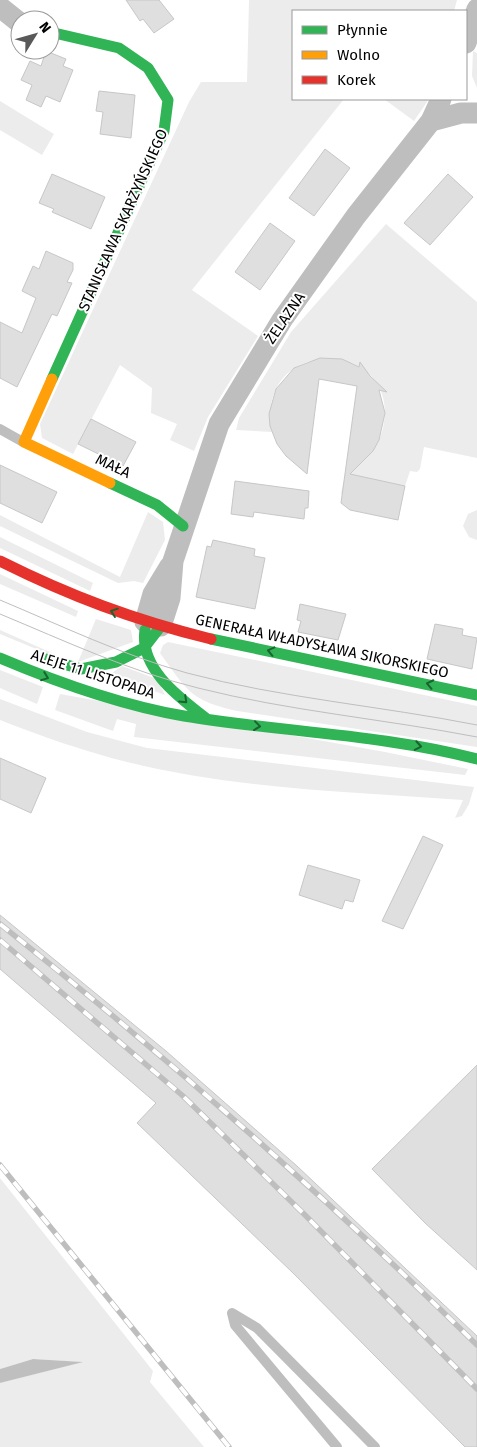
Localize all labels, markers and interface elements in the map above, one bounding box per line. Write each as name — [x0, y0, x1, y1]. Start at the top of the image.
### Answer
north arrow — [10, 10, 60, 60]
legend — [292, 10, 467, 100]
text: N — [35, 19, 55, 36]
text: Płynnie — [337, 21, 388, 39]
text: Wolno — [337, 46, 380, 64]
text: Korek — [337, 71, 376, 89]
street label: STANISŁAWA SKARŻYŃSKIEGO — [75, 126, 171, 314]
street label: ŻELAZNA — [261, 288, 309, 347]
street label: MAŁA — [93, 450, 134, 482]
one-way arrow — [110, 608, 119, 618]
street label: GENERAŁA WŁADYSŁAWA SIKORSKIEGO — [194, 610, 450, 682]
street label: ALEJE 11 LISTOPADA — [29, 645, 158, 703]
one-way arrow — [266, 646, 275, 657]
one-way arrow — [40, 671, 49, 681]
one-way arrow — [425, 680, 434, 690]
one-way arrow — [178, 694, 187, 703]
one-way arrow — [253, 720, 261, 731]
one-way arrow — [414, 741, 422, 751]

